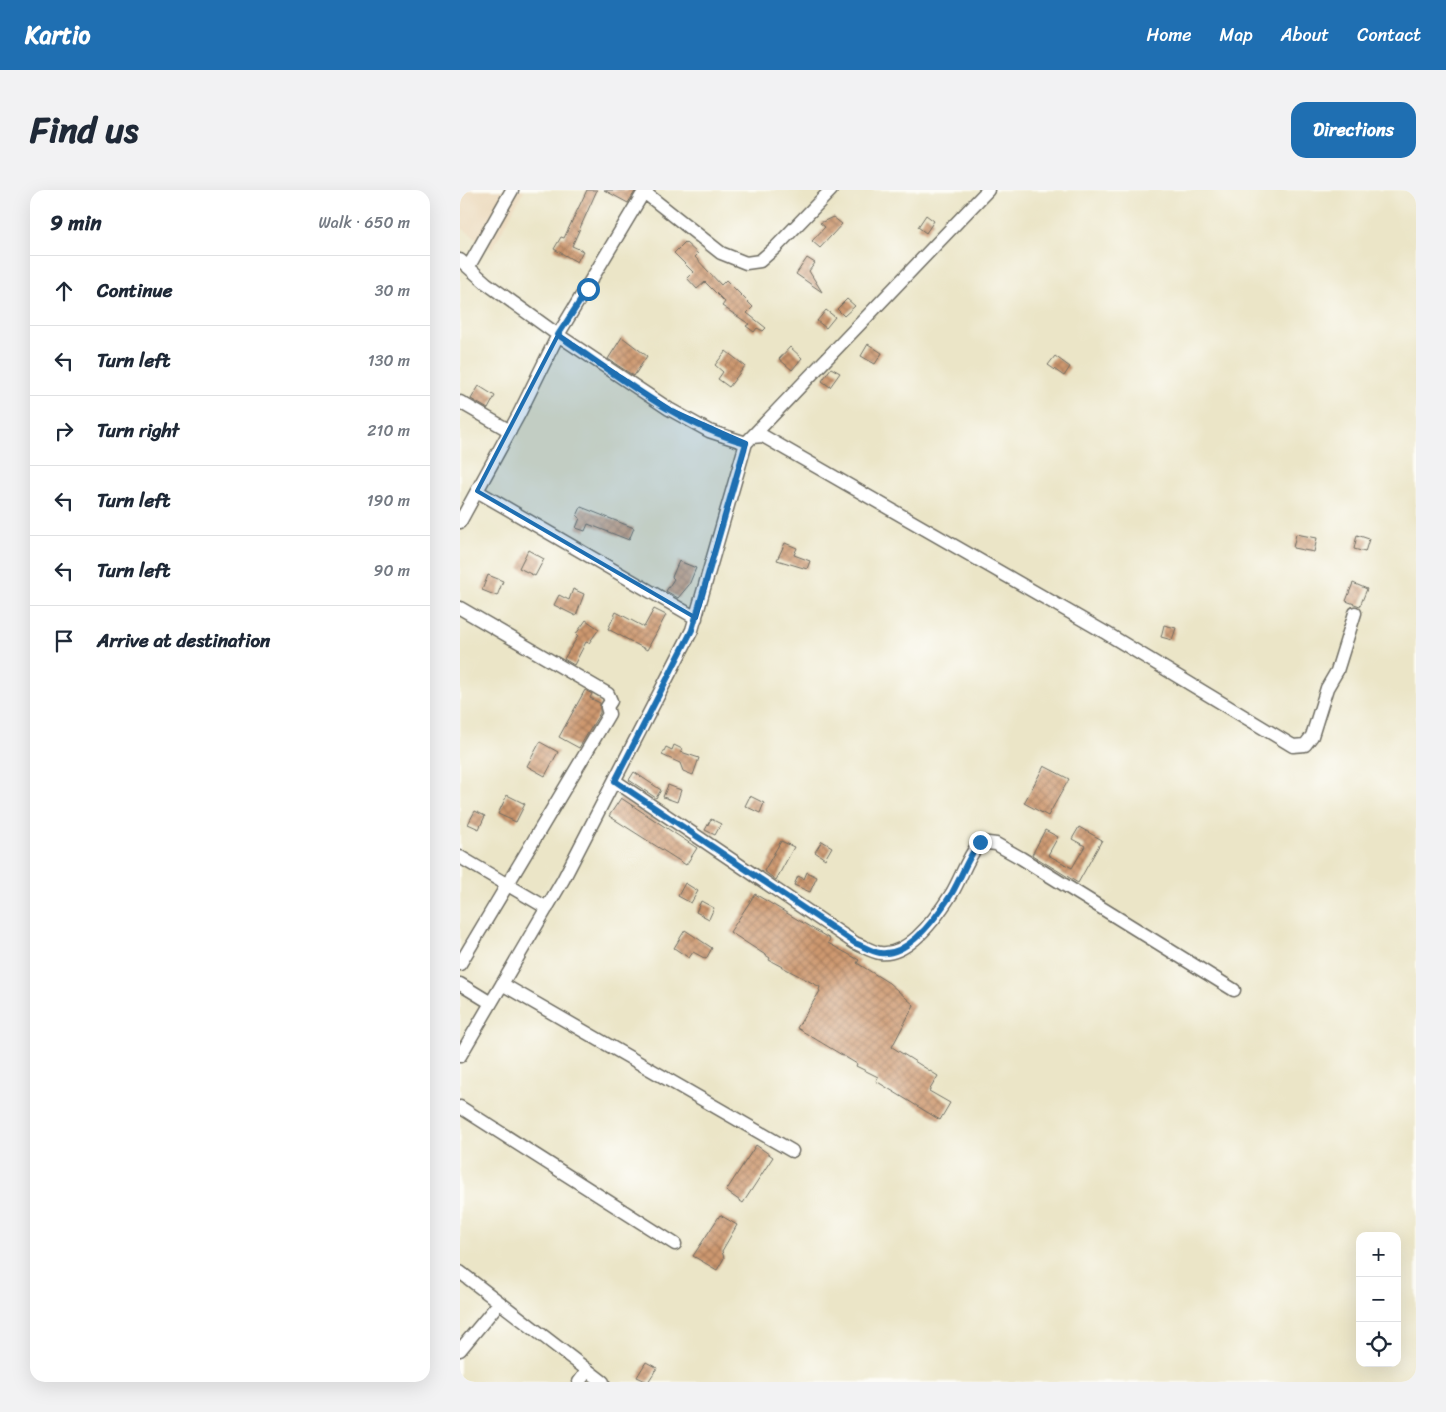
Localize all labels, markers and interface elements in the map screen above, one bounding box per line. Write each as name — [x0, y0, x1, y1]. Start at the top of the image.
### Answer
text: Kartio — [25, 14, 90, 56]
text: Home — [1147, 19, 1192, 51]
text: Map — [1220, 19, 1253, 51]
text: About — [1281, 19, 1329, 51]
text: Contact — [1357, 19, 1421, 51]
text: Find us — [30, 99, 138, 161]
button: Directions — [1291, 102, 1416, 158]
text: 9 min — [50, 204, 102, 242]
text: Walk · 650 m — [319, 208, 410, 237]
text: Continue — [97, 274, 173, 307]
text: 30 m — [375, 276, 410, 305]
icon: ahead — [50, 277, 78, 305]
route start — [577, 278, 600, 301]
text: Turn left — [97, 344, 170, 377]
text: 130 m — [368, 346, 410, 375]
icon: left — [50, 347, 78, 375]
text: Turn right — [97, 414, 179, 447]
text: 210 m — [367, 416, 410, 445]
icon: right — [50, 417, 78, 445]
text: Turn left — [97, 484, 170, 517]
text: 190 m — [367, 486, 410, 515]
icon: left — [50, 487, 78, 515]
text: Turn left — [97, 554, 170, 587]
text: 90 m — [374, 556, 410, 585]
icon: left — [50, 557, 78, 585]
text: Arrive at destination — [97, 624, 270, 657]
icon: arrive — [50, 627, 78, 655]
route end — [969, 831, 992, 854]
map controls — [1356, 1232, 1401, 1367]
button: + — [1356, 1232, 1401, 1277]
button: − — [1356, 1277, 1401, 1322]
button: locate — [1356, 1322, 1401, 1367]

